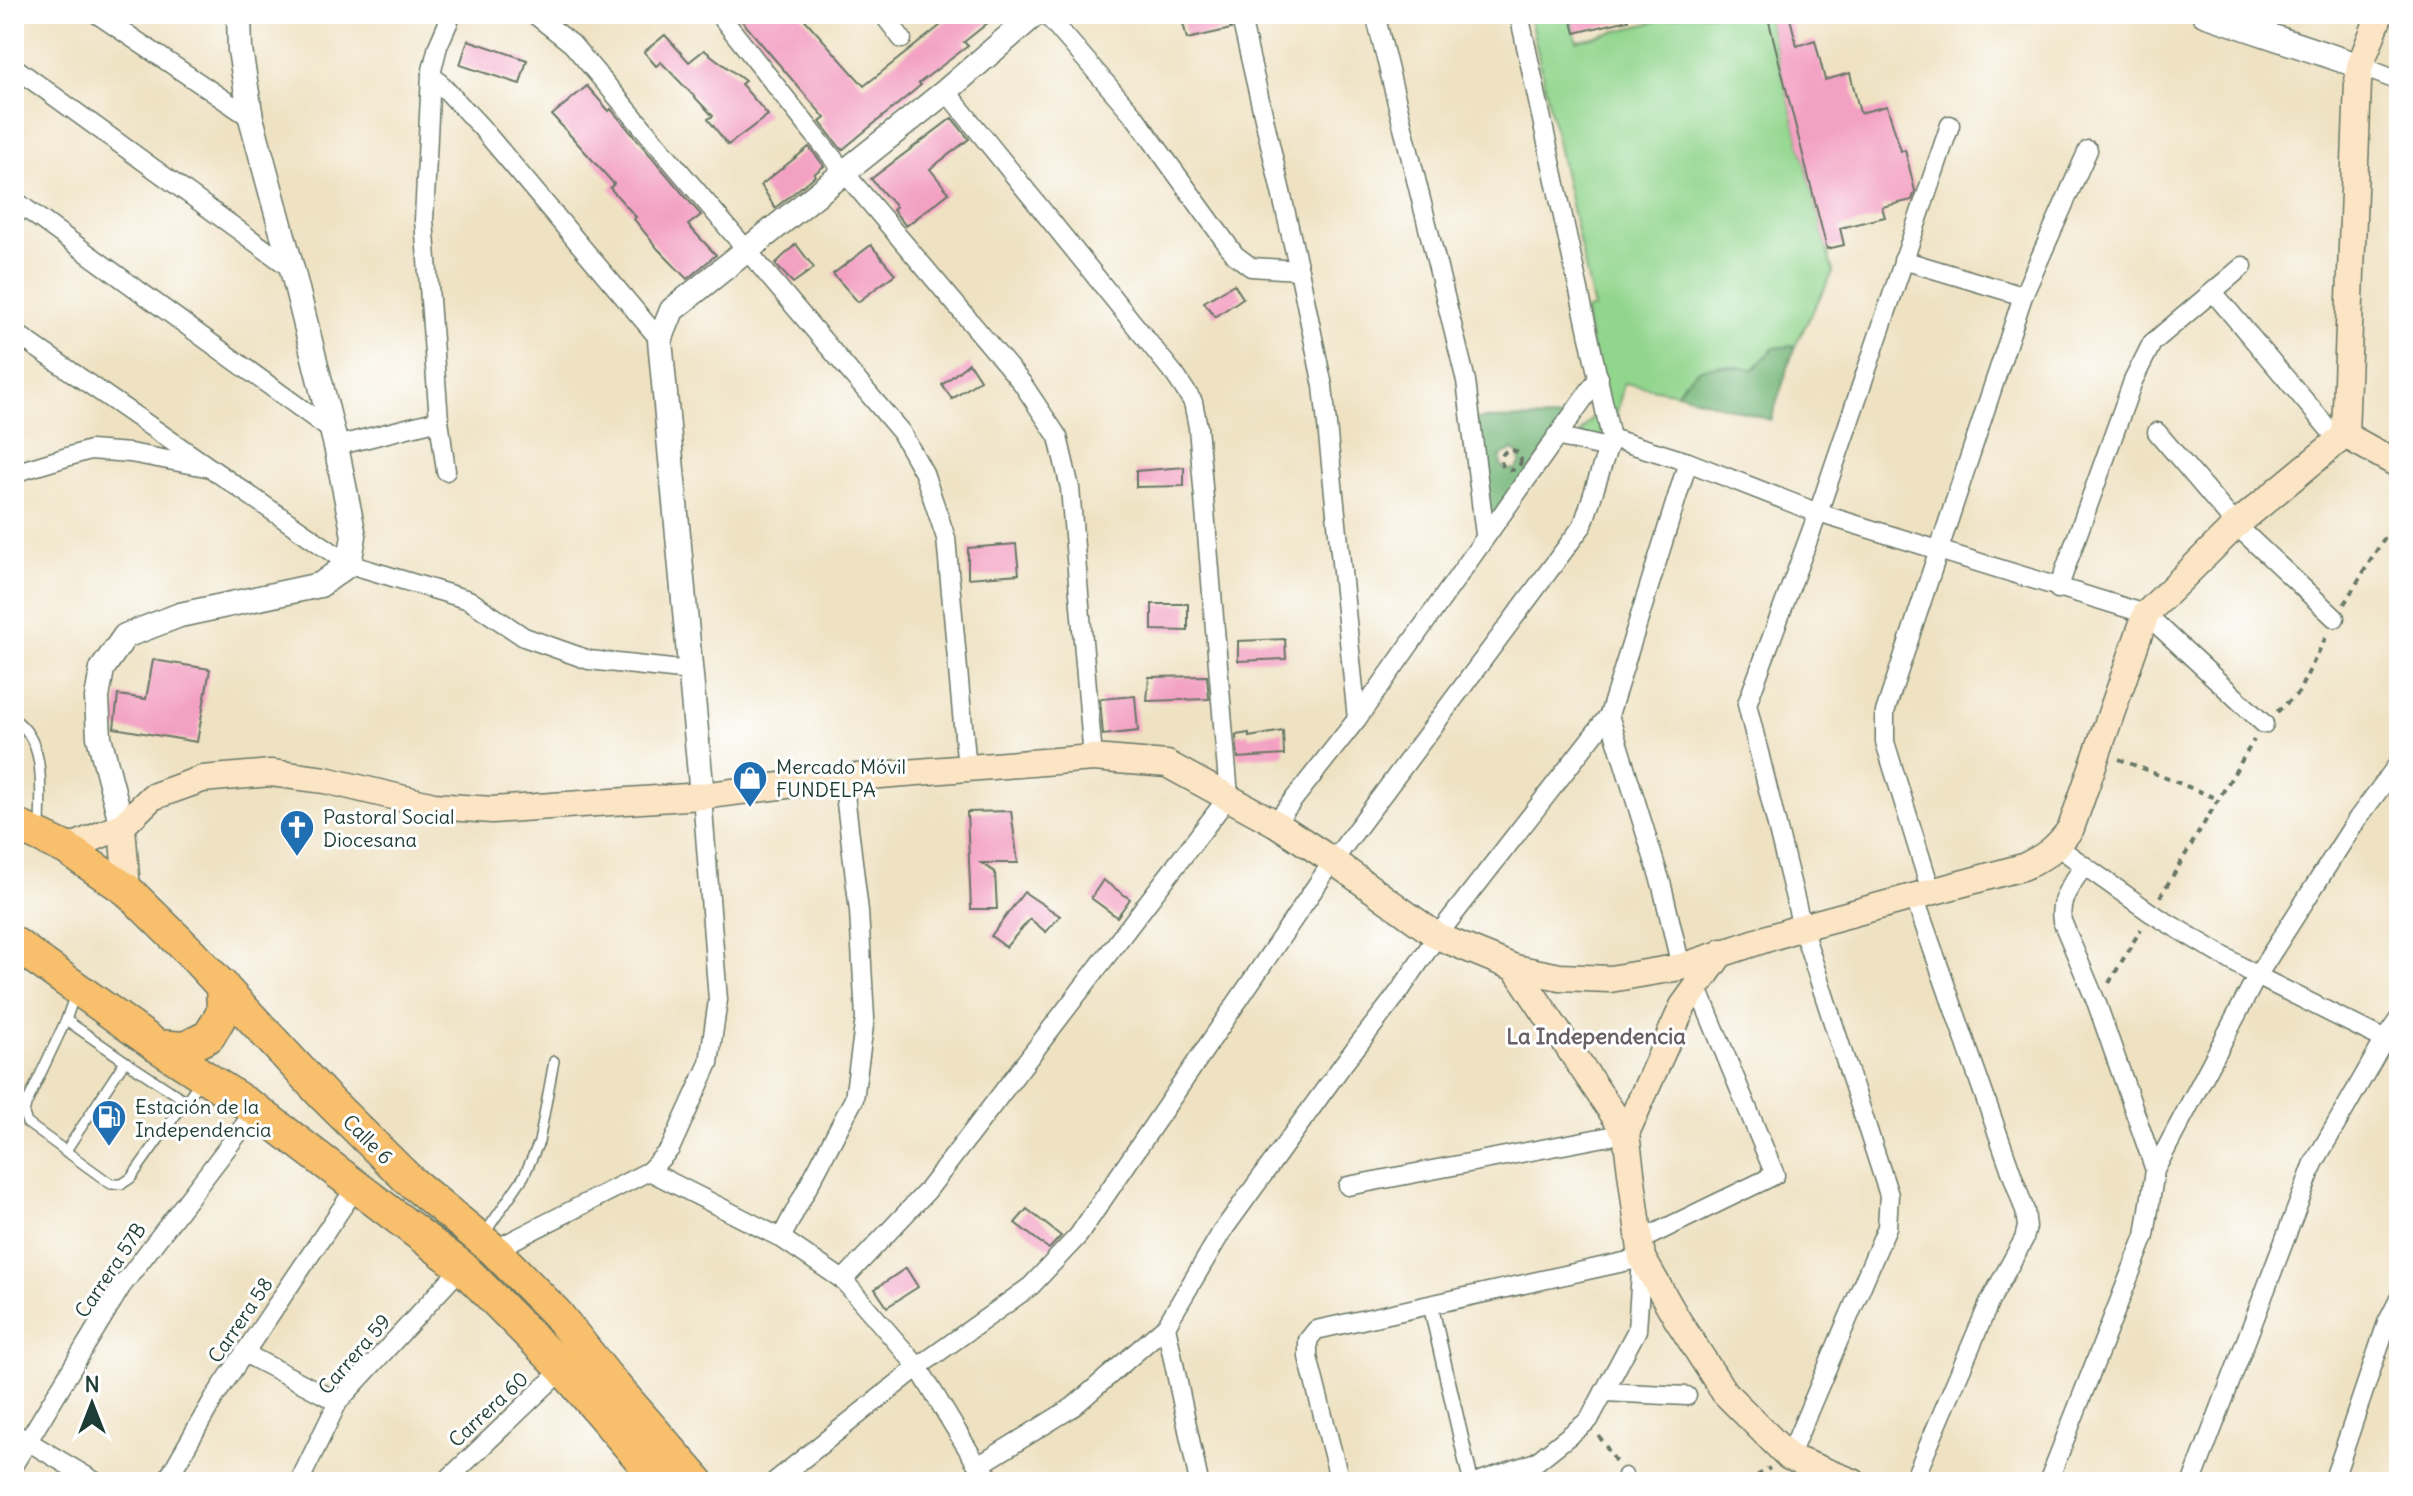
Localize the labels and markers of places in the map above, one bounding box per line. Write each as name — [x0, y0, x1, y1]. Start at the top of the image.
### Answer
place label: Mercado Móvil FUNDELPA — [776, 754, 906, 802]
shop icon: Mercado Móvil FUNDELPA — [731, 759, 769, 809]
place label: Pastoral Social Diocesana — [323, 804, 455, 852]
church icon: Pastoral Social Diocesana — [278, 808, 316, 858]
place label: Estación de la Independencia — [135, 1094, 271, 1142]
fuel station icon: Estación de la Independencia — [90, 1098, 128, 1148]

